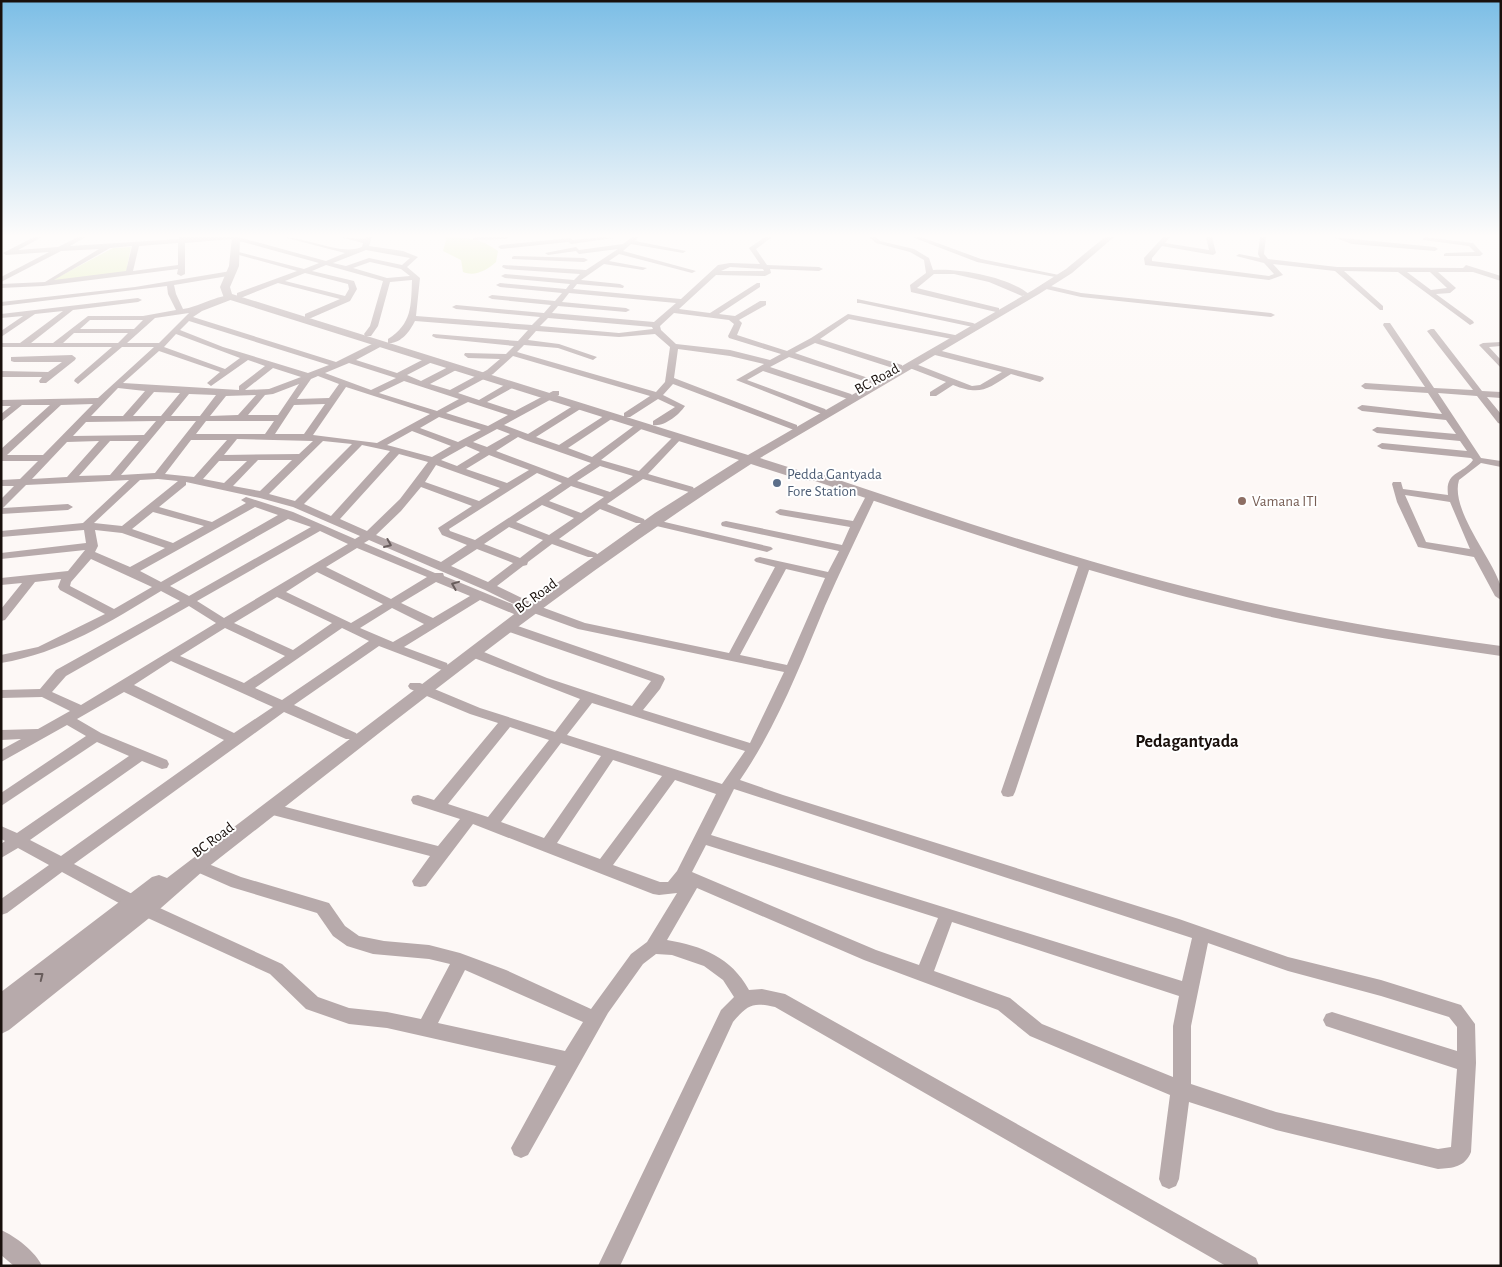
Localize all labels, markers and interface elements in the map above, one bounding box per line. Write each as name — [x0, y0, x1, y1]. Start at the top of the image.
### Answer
street label: BC Road — [852, 361, 902, 397]
place label: Pedda Gantyada Fore Station — [787, 467, 882, 499]
marker: Pedda Gantyada Fore Station — [771, 477, 783, 489]
place label: Vamana ITI — [1252, 494, 1318, 509]
marker: Vamana ITI — [1236, 495, 1248, 507]
one-way arrow — [383, 538, 392, 549]
street label: BC Road — [512, 576, 560, 616]
one-way arrow — [451, 581, 460, 591]
district label: Pedagantyada — [1135, 733, 1239, 751]
street label: BC Road — [189, 819, 237, 860]
one-way arrow — [34, 973, 44, 982]

